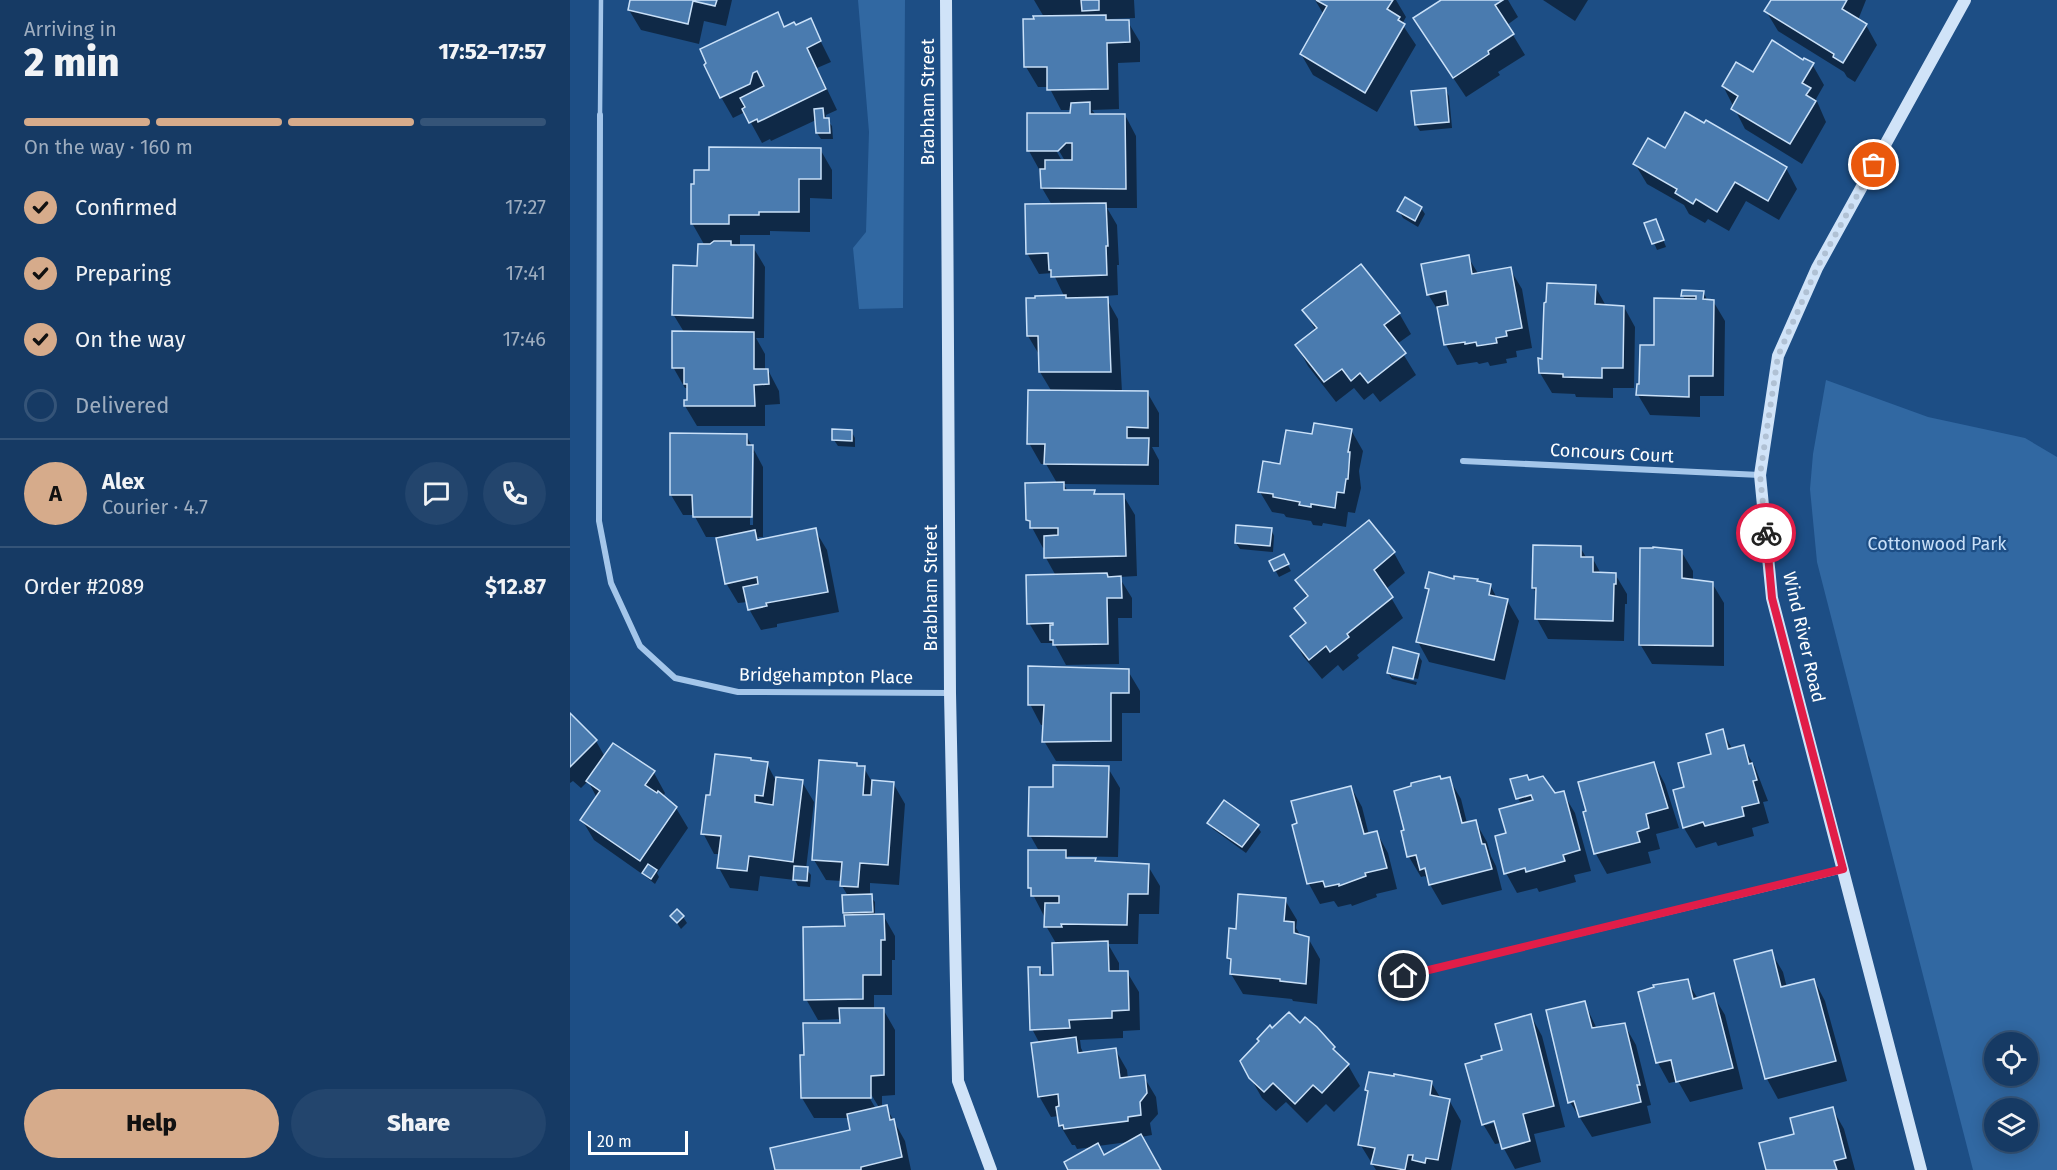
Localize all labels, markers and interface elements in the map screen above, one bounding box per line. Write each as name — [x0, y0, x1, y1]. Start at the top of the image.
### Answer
text: Arriving in — [24, 17, 117, 41]
text: 17:52–17:57 — [438, 38, 546, 65]
street label: Brabham Street — [917, 38, 939, 166]
text: 2 min — [24, 40, 120, 86]
text: On the way · 160 m — [24, 135, 193, 159]
pin — [1848, 139, 1899, 190]
icon: bag — [1857, 148, 1890, 181]
icon: check — [24, 191, 57, 224]
text: Confirmed — [75, 194, 178, 221]
text: 17:27 — [505, 195, 546, 219]
icon: check — [24, 257, 57, 290]
text: Preparing — [75, 260, 171, 287]
text: 17:41 — [506, 261, 546, 285]
icon: check — [24, 323, 57, 356]
text: On the way — [75, 326, 186, 353]
text: 17:46 — [502, 327, 546, 351]
text: Delivered — [75, 392, 170, 419]
street label: Concours Court — [1549, 439, 1675, 467]
button: chat — [405, 462, 468, 525]
button: phone — [483, 462, 546, 525]
text: Alex — [102, 468, 145, 495]
text: A — [49, 480, 62, 507]
text: Courier · 4.7 — [102, 495, 208, 519]
courier — [1736, 503, 1796, 563]
icon: bike — [1750, 517, 1783, 550]
street label: Brabham Street — [920, 524, 942, 652]
park label: Cottonwood Park — [1868, 533, 2007, 555]
street label: Wind River Road — [1778, 569, 1830, 705]
text: Order #2089 — [24, 573, 144, 600]
text: $12.87 — [485, 573, 546, 600]
street label: Bridgehampton Place — [739, 663, 913, 689]
pin — [1378, 950, 1429, 1001]
icon: home — [1387, 959, 1420, 992]
map controls — [1984, 1032, 2038, 1152]
button: locate — [1984, 1032, 2038, 1086]
button: Help — [24, 1089, 279, 1158]
button: Share — [291, 1089, 546, 1158]
button: layers — [1984, 1098, 2038, 1152]
scale bar — [588, 1128, 688, 1156]
text: 20 m — [597, 1132, 632, 1151]

